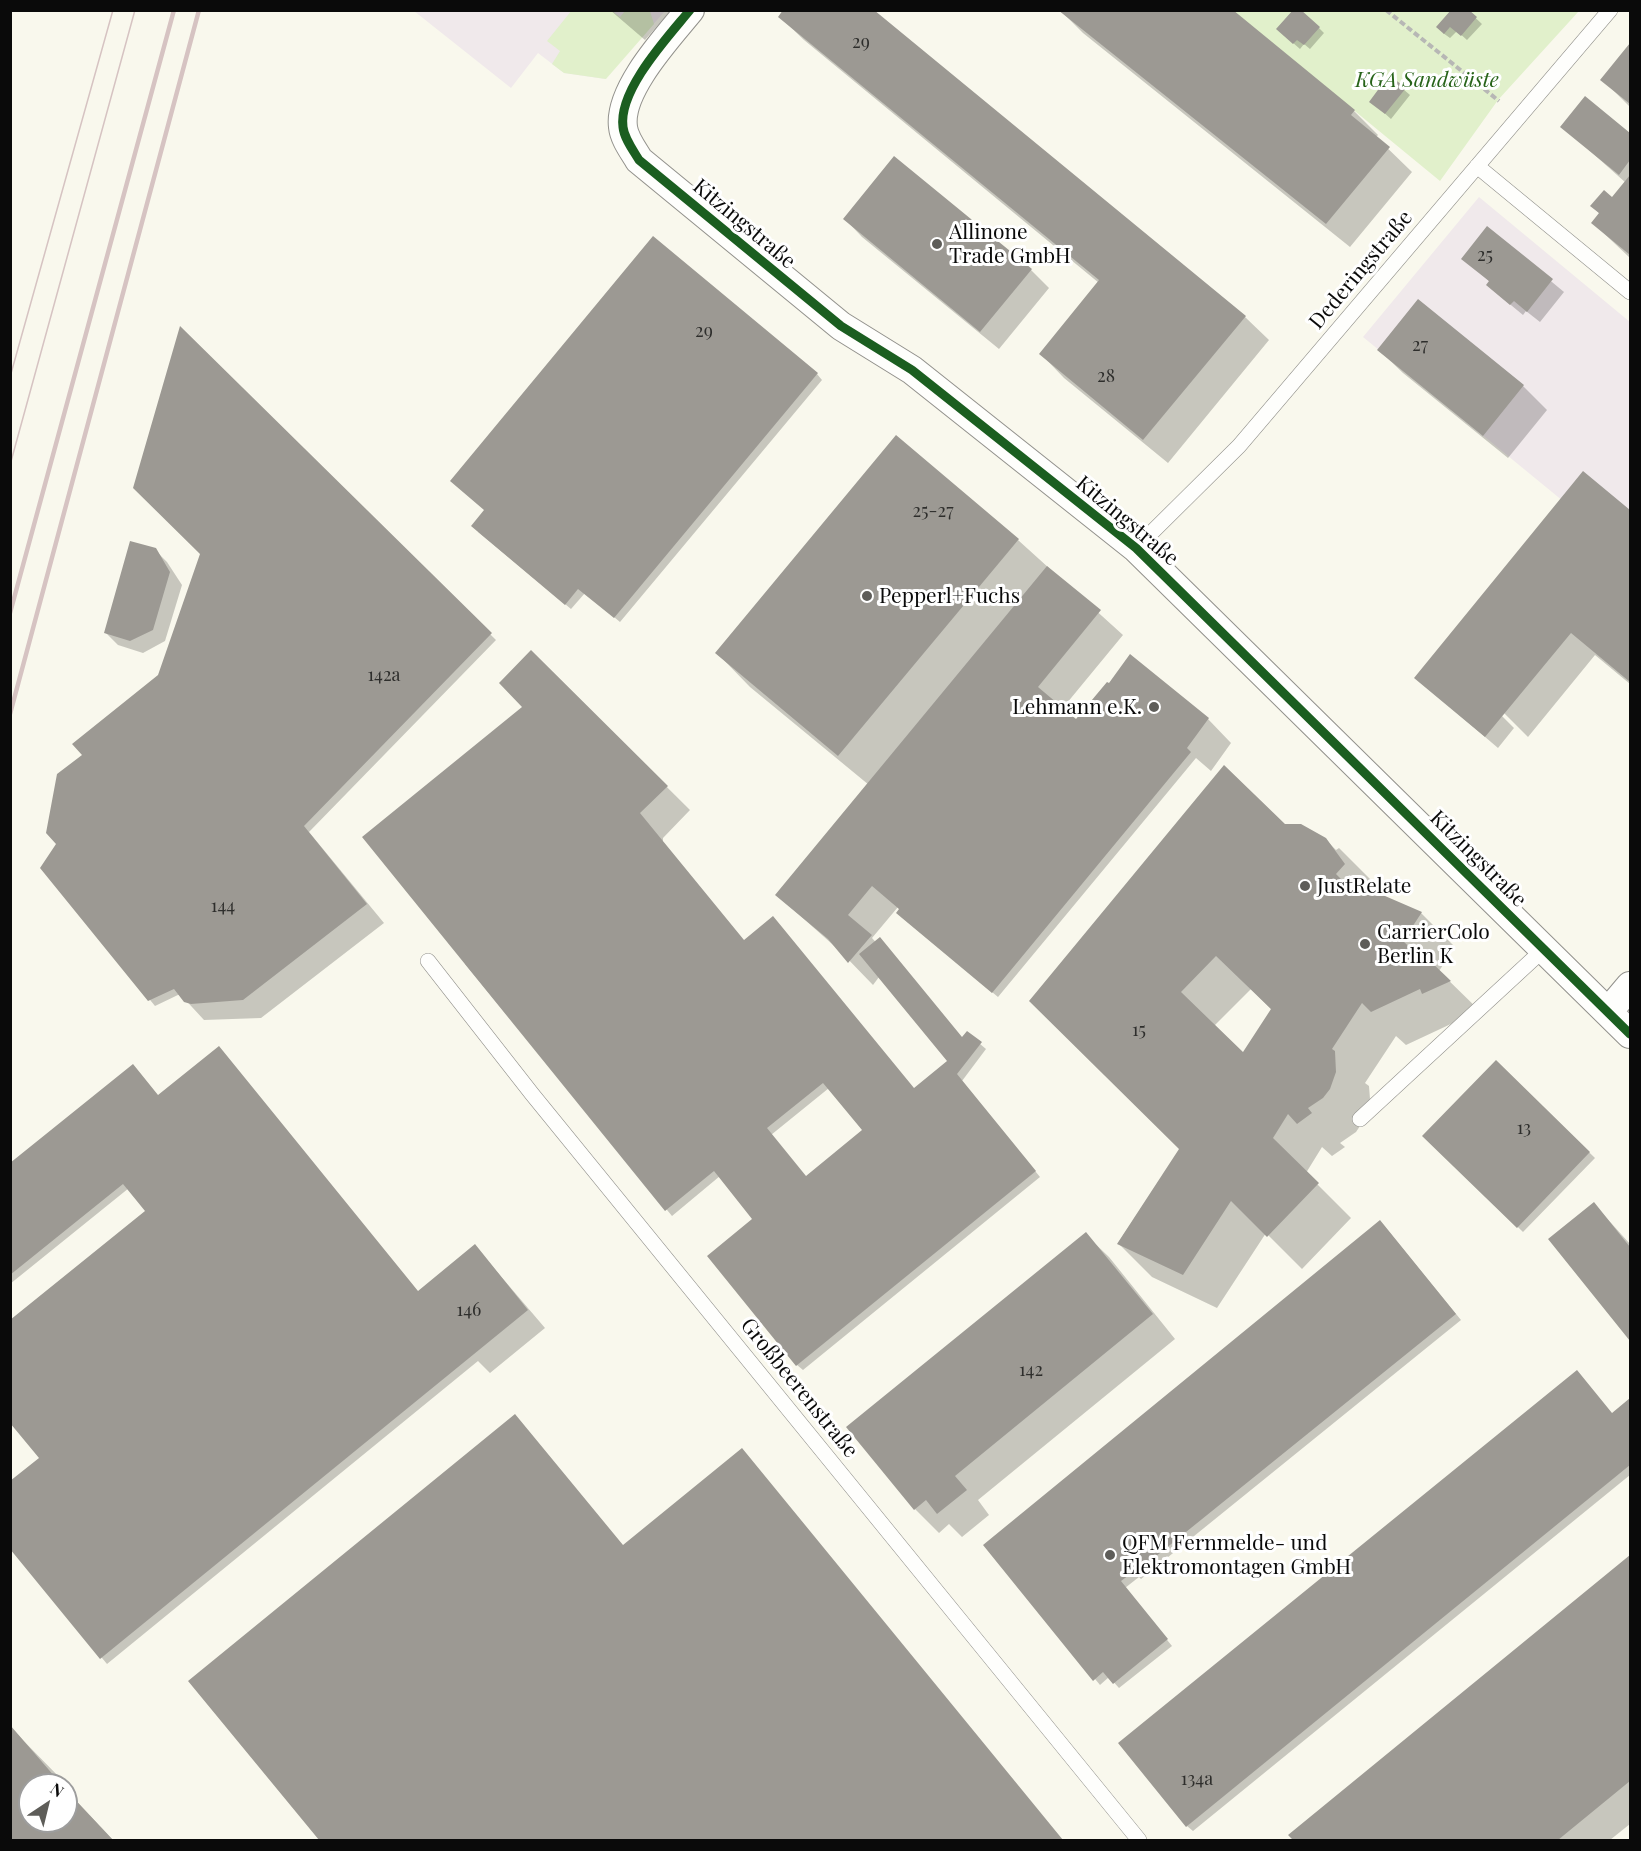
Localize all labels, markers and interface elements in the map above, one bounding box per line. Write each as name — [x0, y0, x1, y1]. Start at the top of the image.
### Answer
house number: 29 — [852, 31, 870, 53]
park label: KGA Sandwüste — [1355, 67, 1499, 93]
street label: Kitzingstraße — [688, 174, 800, 274]
street label: Dederingstraße — [1304, 206, 1418, 334]
place label: Allinone Trade GmbH — [949, 219, 1071, 269]
marker: Allinone Trade GmbH — [930, 237, 944, 251]
house number: 25 — [1477, 244, 1493, 266]
house number: 29 — [695, 320, 713, 342]
house number: 27 — [1412, 334, 1428, 356]
house number: 28 — [1097, 365, 1115, 387]
street label: Kitzingstraße — [1071, 471, 1183, 571]
house number: 25-27 — [912, 500, 954, 522]
place label: Pepperl+Fuchs — [879, 583, 1020, 609]
marker: Pepperl+Fuchs — [860, 589, 874, 603]
house number: 142a — [367, 664, 401, 686]
place label: Lehmann e.K. — [1012, 694, 1142, 720]
marker: Lehmann e.K. — [1147, 700, 1161, 714]
street label: Kitzingstraße — [1424, 805, 1532, 913]
place label: JustRelate — [1317, 873, 1411, 899]
marker: JustRelate — [1298, 879, 1312, 893]
house number: 144 — [211, 895, 235, 917]
place label: CarrierColo Berlin K — [1377, 919, 1490, 969]
marker: CarrierColo Berlin K — [1358, 937, 1372, 951]
house number: 15 — [1132, 1019, 1146, 1041]
house number: 13 — [1517, 1117, 1531, 1139]
house number: 146 — [457, 1299, 481, 1321]
street label: Großbeerenstraße — [735, 1313, 863, 1463]
house number: 142 — [1019, 1359, 1043, 1381]
place label: QFM Fernmelde- und Elektromontagen GmbH — [1122, 1530, 1351, 1580]
marker: QFM Fernmelde- und Elektromontagen GmbH — [1103, 1548, 1117, 1562]
house number: 134a — [1181, 1768, 1213, 1790]
north arrow — [18, 1773, 78, 1833]
text: N — [47, 1778, 68, 1801]

